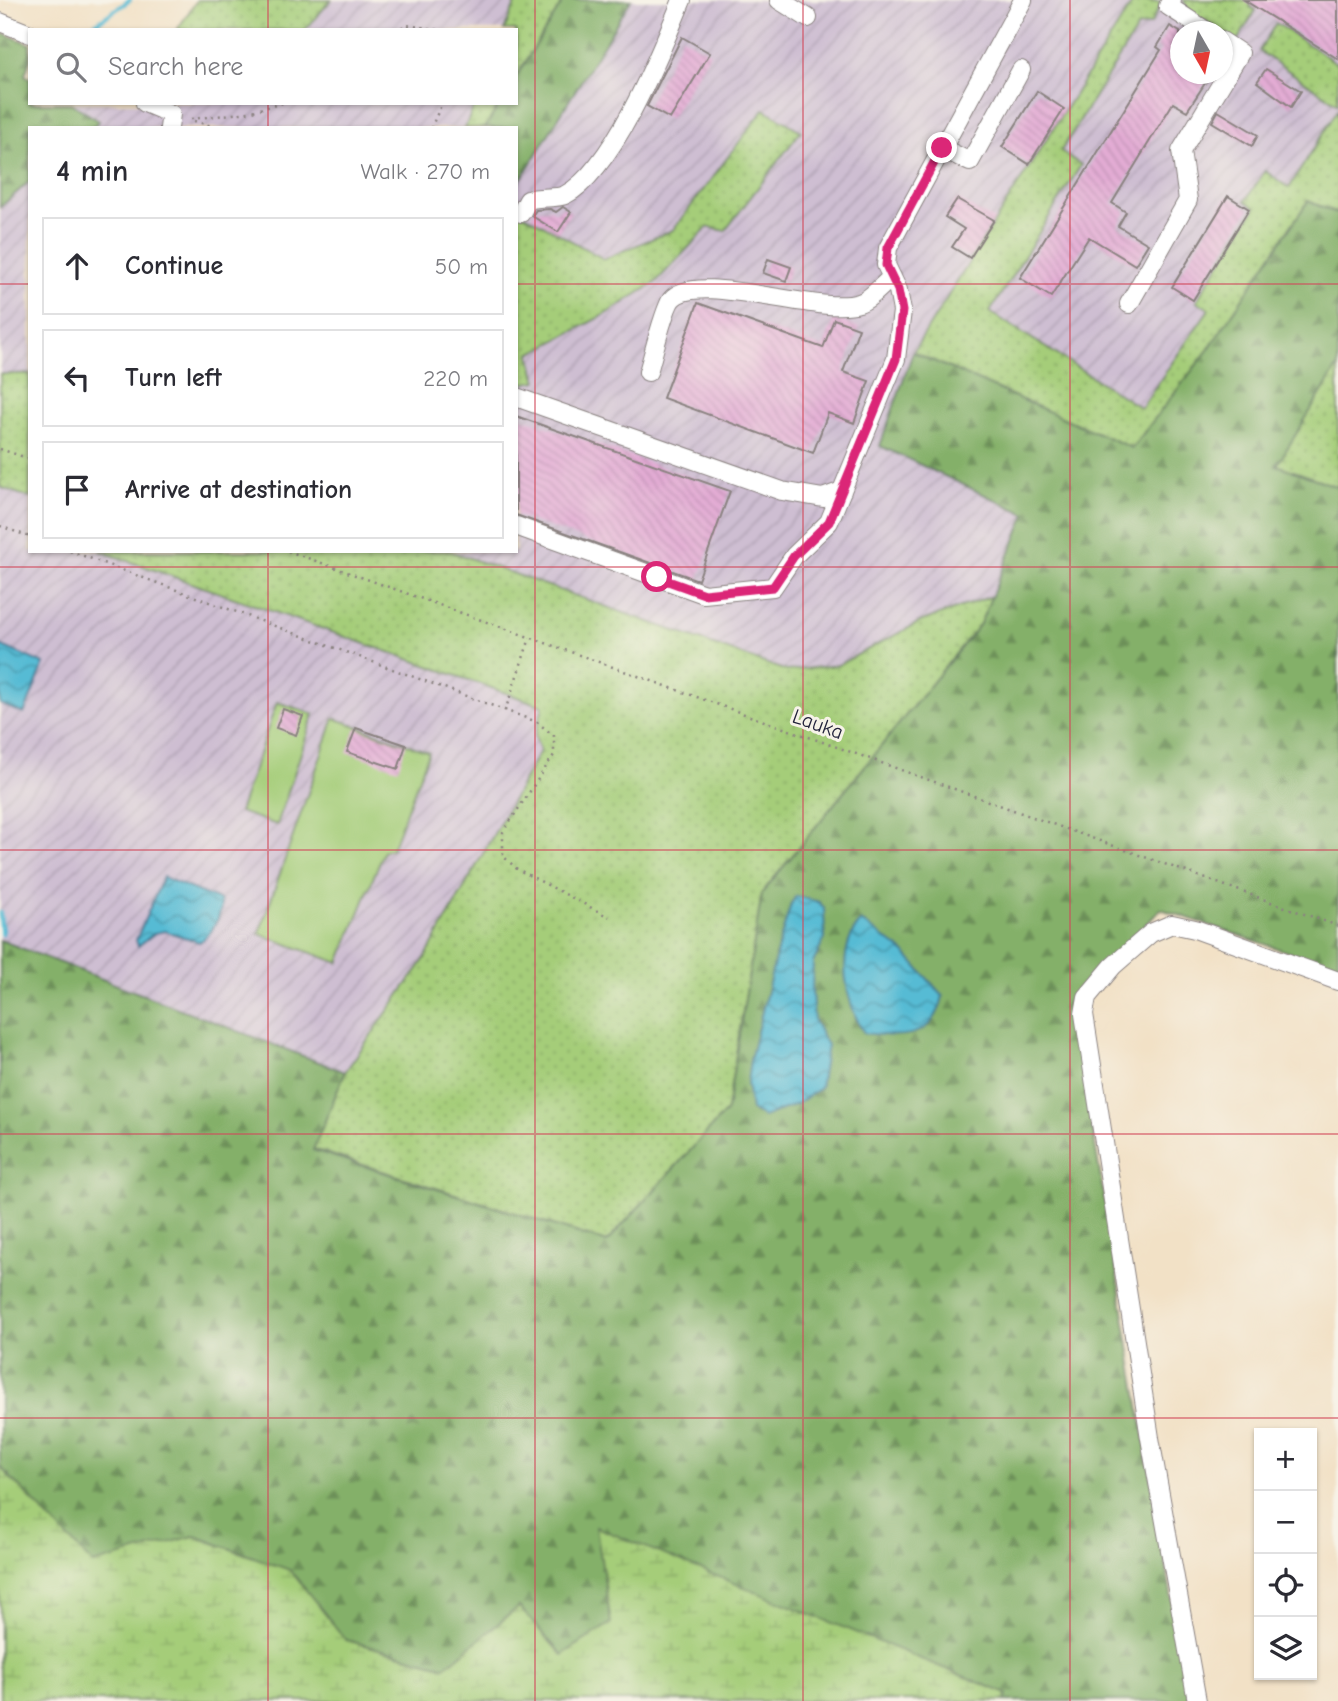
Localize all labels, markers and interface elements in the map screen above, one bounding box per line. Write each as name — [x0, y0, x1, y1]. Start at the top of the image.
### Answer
north arrow — [1170, 21, 1233, 84]
search box — [28, 28, 518, 105]
icon: search — [52, 48, 90, 86]
text: Search here — [108, 52, 243, 82]
route end — [926, 132, 957, 163]
text: 4 min — [56, 154, 128, 189]
text: Walk · 270 m — [361, 158, 490, 185]
icon: ahead — [58, 247, 96, 285]
text: Continue — [125, 251, 223, 281]
text: 50 m — [435, 253, 488, 280]
icon: left — [58, 359, 96, 397]
text: Turn left — [125, 363, 222, 393]
text: 220 m — [423, 365, 488, 392]
icon: arrive — [58, 471, 96, 509]
text: Arrive at destination — [125, 475, 352, 505]
route start — [641, 561, 672, 592]
street label: Lauka — [789, 704, 847, 744]
map controls — [1254, 1428, 1317, 1680]
button: + — [1254, 1428, 1317, 1491]
button: − — [1254, 1491, 1317, 1554]
button: locate — [1254, 1554, 1317, 1617]
button: layers — [1254, 1617, 1317, 1680]

